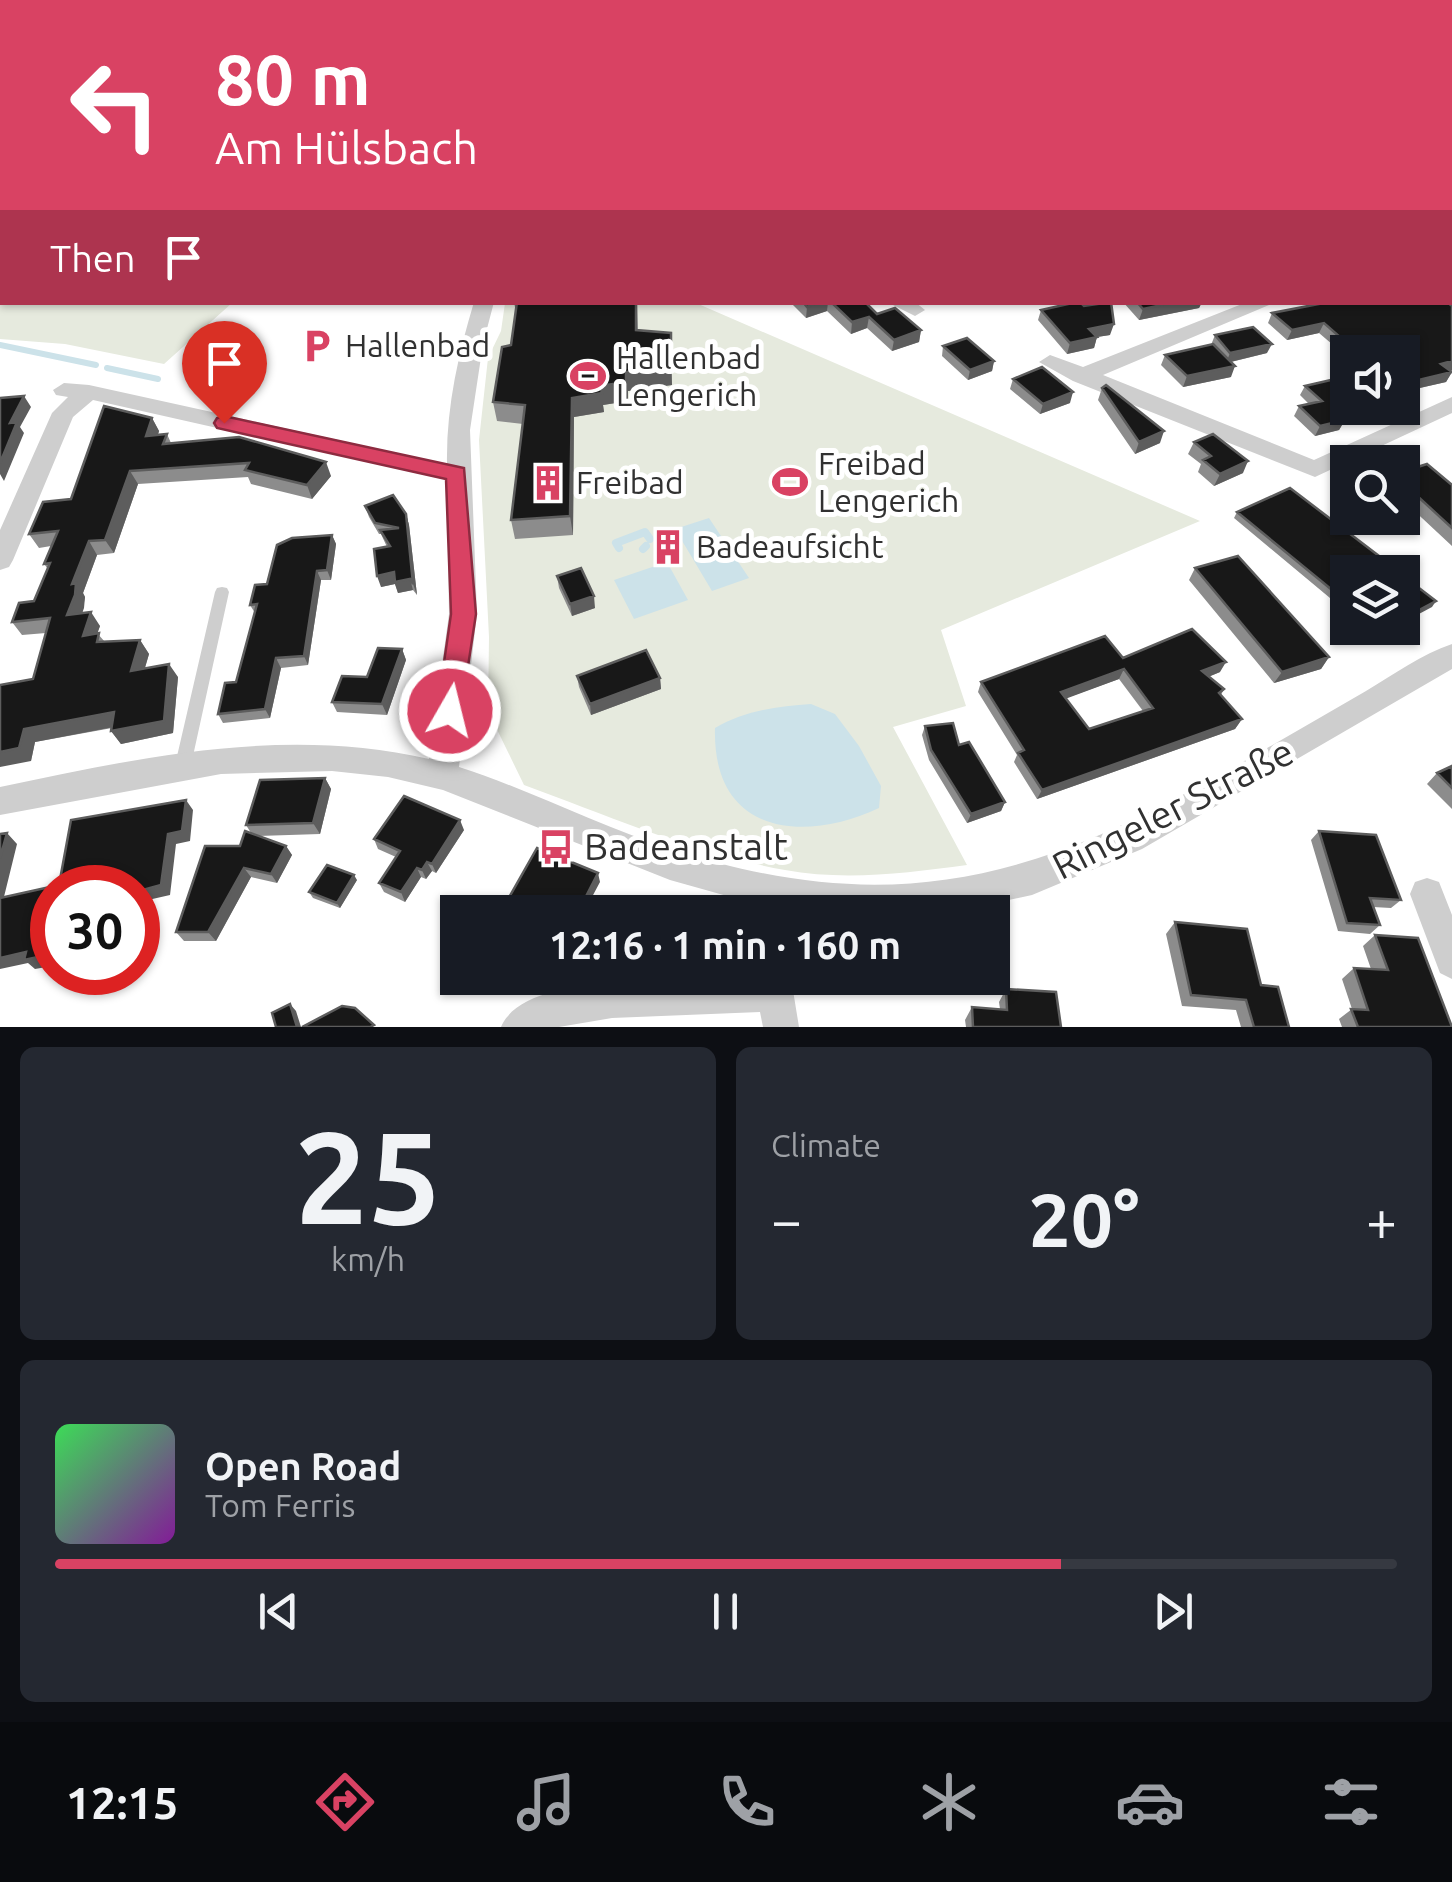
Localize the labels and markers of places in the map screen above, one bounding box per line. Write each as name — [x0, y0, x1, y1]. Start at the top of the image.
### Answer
pin — [182, 321, 267, 424]
parking icon: Hallenbad — [298, 327, 336, 365]
place label: Hallenbad — [345, 327, 490, 363]
place label: Hallenbad Lengerich — [616, 339, 761, 412]
sports icon: Hallenbad Lengerich — [569, 357, 607, 395]
place label: Freibad Lengerich — [818, 445, 959, 518]
sports icon: Freibad Lengerich — [771, 463, 809, 501]
building icon: Freibad — [529, 464, 567, 502]
place label: Freibad — [576, 464, 684, 500]
building icon: Badeaufsicht — [649, 528, 687, 566]
place label: Badeaufsicht — [696, 528, 884, 564]
place label: Badeanstalt — [584, 825, 788, 867]
bus stop icon: Badeanstalt — [537, 828, 575, 866]

